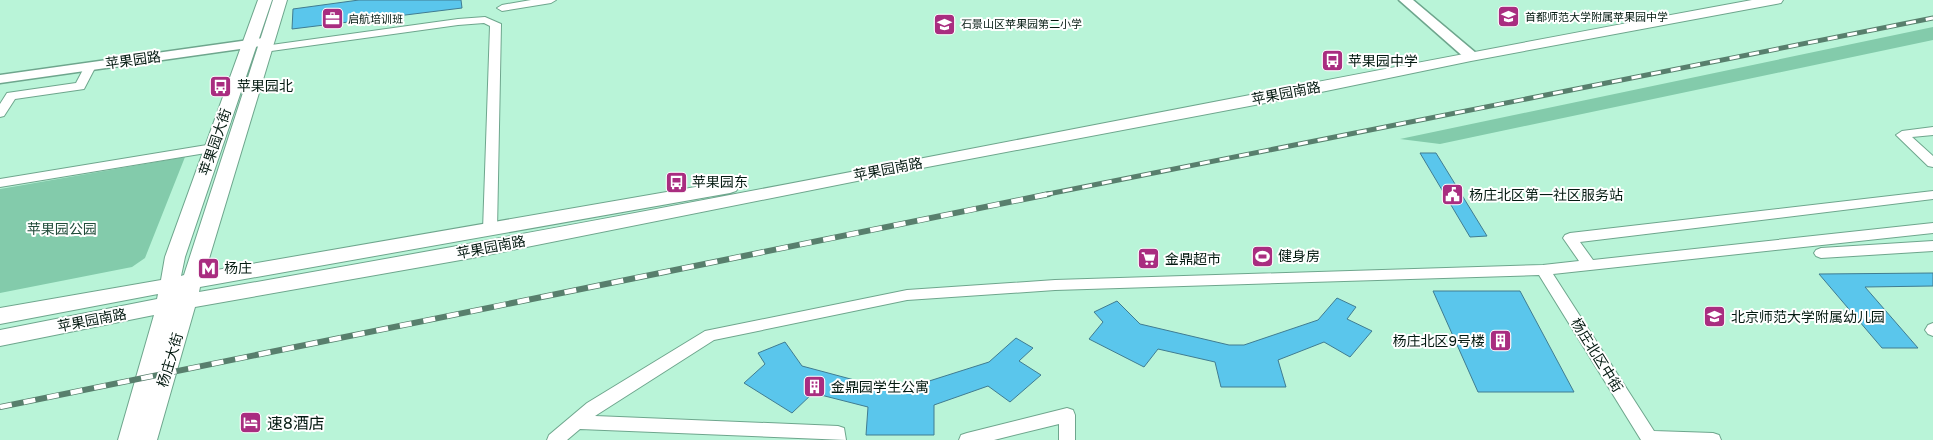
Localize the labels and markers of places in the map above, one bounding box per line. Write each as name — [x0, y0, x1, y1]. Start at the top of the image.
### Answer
school or university icon: 首都师范大学附属苹果园中学 — [1497, 5, 1521, 29]
office icon: 启航培训班 — [320, 7, 344, 31]
place label: 首都师范大学附属苹果园中学 — [1525, 10, 1668, 23]
place label: 启航培训班 — [348, 12, 403, 25]
school or university icon: 石景山区苹果园第二小学 — [933, 12, 957, 36]
place label: 石景山区苹果园第二小学 — [961, 17, 1082, 30]
bus stop icon: 苹果园中学 — [1320, 49, 1344, 73]
place label: 苹果园中学 — [1348, 52, 1418, 69]
bus stop icon: 苹果园北 — [209, 74, 233, 98]
place label: 苹果园北 — [237, 77, 293, 94]
bus stop icon: 苹果园东 — [664, 170, 688, 194]
place label: 苹果园东 — [692, 173, 748, 190]
public building icon: 杨庄北区第一社区服务站 — [1441, 183, 1465, 207]
place label: 杨庄北区第一社区服务站 — [1469, 186, 1623, 203]
sports icon: 健身房 — [1250, 244, 1274, 268]
supermarket icon: 金鼎超市 — [1137, 247, 1161, 271]
place label: 健身房 — [1278, 247, 1320, 264]
place label: 金鼎超市 — [1165, 250, 1221, 267]
metro station icon: 杨庄 — [196, 256, 220, 280]
place label: 杨庄 — [224, 259, 252, 276]
school or university icon: 北京师范大学附属幼儿园 — [1703, 305, 1727, 329]
place label: 北京师范大学附属幼儿园 — [1731, 308, 1885, 325]
building icon: 杨庄北区9号楼 — [1489, 329, 1513, 353]
place label: 杨庄北区9号楼 — [1393, 332, 1485, 349]
building icon: 金鼎园学生公寓 — [803, 375, 827, 399]
place label: 金鼎园学生公寓 — [831, 378, 929, 395]
hotel icon: 速8酒店 — [239, 411, 263, 435]
place label: 速8酒店 — [267, 413, 325, 433]

